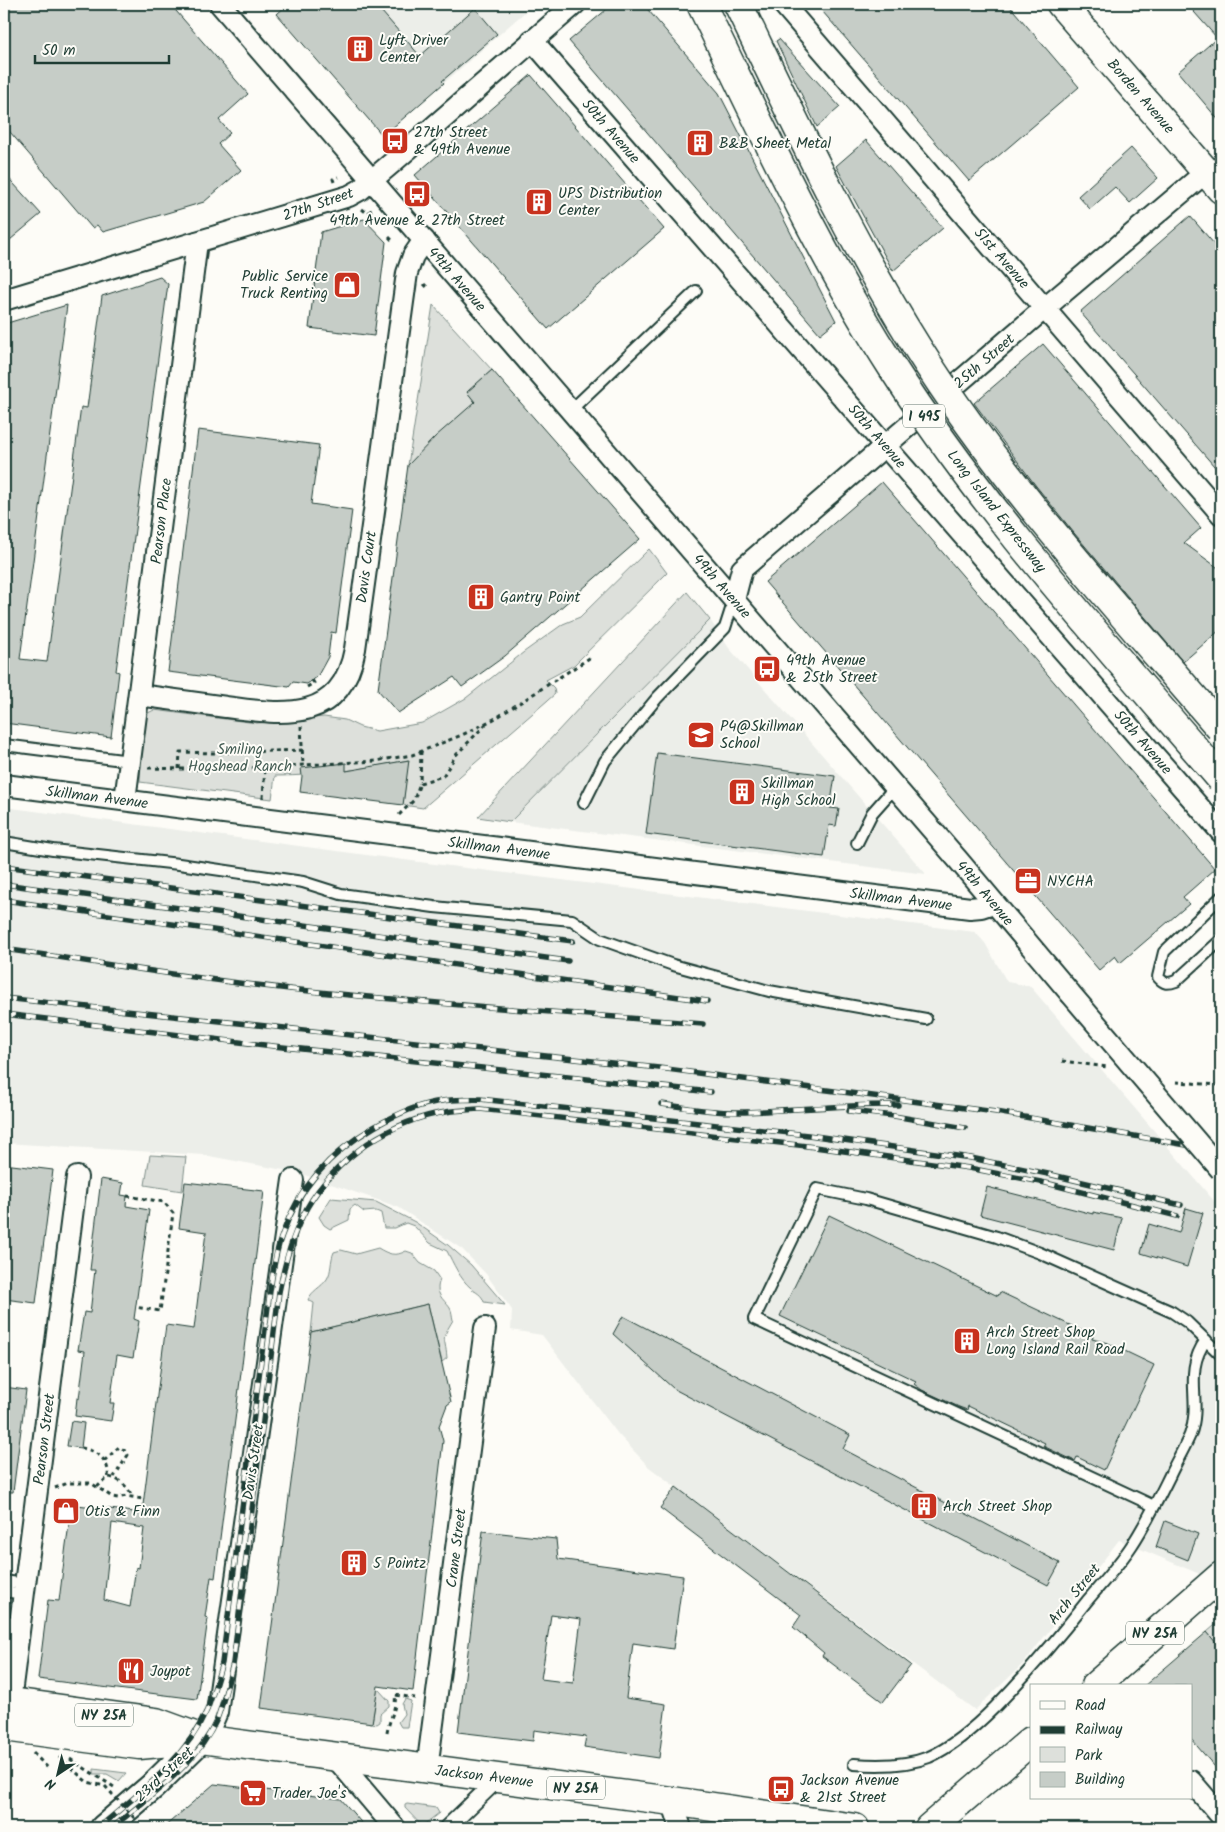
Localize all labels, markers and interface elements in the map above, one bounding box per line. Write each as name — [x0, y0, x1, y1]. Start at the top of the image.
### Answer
place label: Lyft Driver Center — [379, 29, 449, 70]
scale bar — [35, 32, 169, 64]
building icon: Lyft Driver Center — [345, 34, 375, 64]
text: 50 m — [42, 39, 76, 63]
street label: Borden Avenue — [1100, 53, 1180, 140]
street label: 50th Avenue — [575, 94, 646, 170]
place label: 27th Street & 49th Avenue — [414, 121, 510, 162]
bus stop icon: 27th Street & 49th Avenue — [380, 126, 410, 156]
building icon: B&B Sheet Metal — [685, 128, 715, 158]
place label: B&B Sheet Metal — [719, 132, 831, 156]
bus stop icon: 49th Avenue & 27th Street — [402, 179, 432, 209]
street label: 27th Street — [280, 182, 357, 228]
place label: UPS Distribution Center — [558, 182, 662, 223]
building icon: UPS Distribution Center — [524, 187, 554, 217]
place label: 49th Avenue & 27th Street — [329, 209, 505, 233]
street label: 51st Avenue — [968, 222, 1035, 295]
street label: 49th Avenue — [421, 242, 492, 318]
place label: Public Service Truck Renting — [240, 265, 328, 306]
shop icon: Public Service Truck Renting — [332, 270, 362, 300]
street label: 25th Street — [949, 328, 1021, 395]
street label: 50th Avenue — [841, 399, 912, 475]
road number: I 495 — [903, 404, 945, 428]
street label: Long Island Expressway — [940, 445, 1053, 579]
street label: Pearson Place — [145, 477, 179, 565]
street label: Davis Court — [350, 529, 384, 605]
street label: 49th Avenue — [686, 549, 757, 625]
building icon: Gantry Point — [466, 582, 496, 612]
place label: Gantry Point — [500, 586, 581, 610]
place label: 49th Avenue & 25th Street — [786, 649, 877, 690]
bus stop icon: 49th Avenue & 25th Street — [752, 654, 782, 684]
street label: 50th Avenue — [1107, 705, 1178, 781]
place label: P4@Skillman School — [720, 715, 804, 756]
school or university icon: P4@Skillman School — [686, 720, 716, 750]
park label: Smiling Hogshead Ranch — [188, 738, 292, 779]
place label: Skillman High School — [761, 772, 836, 813]
building icon: Skillman High School — [727, 777, 757, 807]
street label: Skillman Avenue — [44, 780, 150, 816]
street label: Skillman Avenue — [446, 831, 552, 867]
street label: 49th Avenue — [949, 855, 1019, 932]
office icon: NYCHA — [1013, 866, 1043, 896]
place label: NYCHA — [1047, 870, 1094, 894]
street label: Skillman Avenue — [848, 882, 954, 918]
place label: Arch Street Shop Long Island Rail Road — [986, 1321, 1125, 1362]
building icon: Arch Street Shop Long Island Rail Road — [952, 1326, 982, 1356]
street label: Pearson Street — [27, 1392, 63, 1486]
street label: Davis Street — [237, 1422, 271, 1502]
building icon: Arch Street Shop — [909, 1491, 939, 1521]
place label: Arch Street Shop — [943, 1495, 1052, 1519]
shop icon: Otis & Finn — [51, 1496, 81, 1526]
place label: Otis & Finn — [85, 1500, 160, 1524]
street label: Crane Street — [440, 1507, 474, 1589]
building icon: 5 Pointz — [339, 1548, 369, 1578]
place label: 5 Pointz — [373, 1552, 426, 1576]
street label: Arch Street — [1043, 1559, 1107, 1630]
road number: NY 25A — [1126, 1622, 1184, 1645]
restaurant icon: Joypot — [116, 1656, 146, 1686]
place label: Joypot — [150, 1660, 191, 1684]
legend — [1030, 1684, 1192, 1800]
text: Road — [1075, 1694, 1106, 1718]
road number: NY 25A — [75, 1704, 133, 1726]
text: Railway — [1075, 1718, 1123, 1742]
street label: 23rd Street — [130, 1741, 200, 1809]
text: Park — [1075, 1744, 1103, 1768]
north arrow — [32, 1750, 82, 1800]
street label: Jackson Avenue — [433, 1759, 535, 1795]
text: Building — [1075, 1768, 1125, 1792]
place label: Jackson Avenue & 21st Street — [800, 1769, 899, 1810]
text: N — [41, 1772, 61, 1795]
bus stop icon: Jackson Avenue & 21st Street — [766, 1774, 796, 1804]
road number: NY 25A — [547, 1776, 605, 1800]
supermarket icon: Trader Joe's — [238, 1778, 268, 1808]
place label: Trader Joe's — [272, 1782, 347, 1806]

